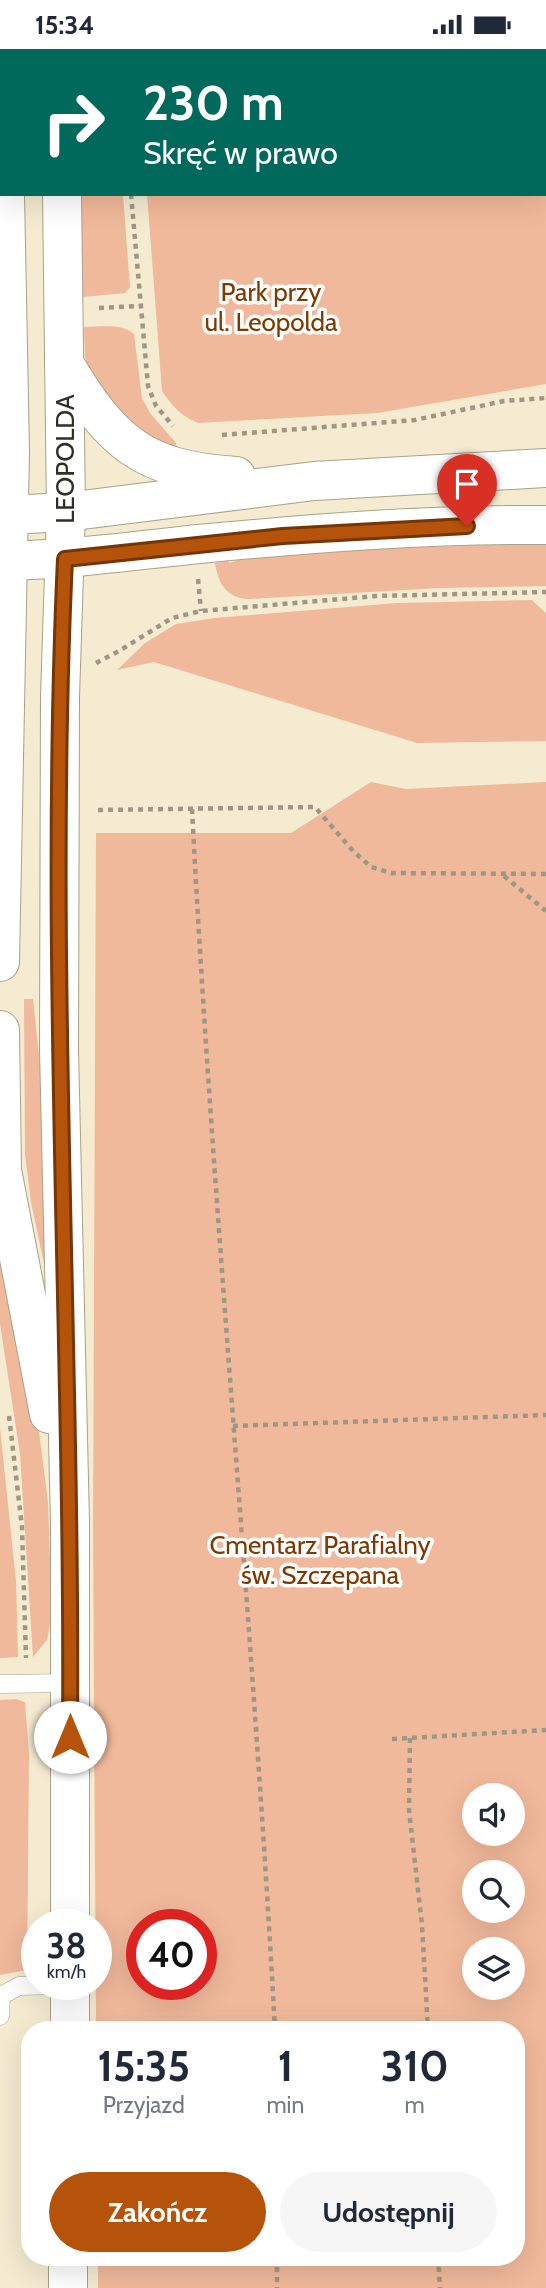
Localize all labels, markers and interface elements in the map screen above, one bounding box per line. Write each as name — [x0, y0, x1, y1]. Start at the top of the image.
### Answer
text: 15:34 — [35, 9, 95, 41]
text: 230 m — [143, 73, 284, 132]
icon: right — [28, 77, 119, 168]
text: Skręć w prawo — [143, 133, 338, 172]
park label: Park przy ul. Leopolda — [204, 276, 338, 338]
street label: LEOPOLDA — [49, 394, 81, 524]
pin — [437, 454, 497, 526]
icon: arrive — [448, 465, 486, 503]
park label: Cmentarz Parafialny św. Szczepana — [209, 1529, 431, 1591]
position arrow — [33, 1700, 107, 1774]
map controls — [462, 1783, 525, 2000]
button: sound — [462, 1783, 525, 1846]
button: search — [462, 1860, 525, 1923]
speed limit sign: 40 — [126, 1909, 217, 2000]
text: 38 — [46, 1924, 87, 1967]
button: layers — [462, 1937, 525, 2000]
text: km/h — [47, 1961, 86, 1983]
text: 15:35 — [97, 2040, 190, 2092]
text: 1 — [278, 2040, 293, 2092]
text: 310 — [381, 2040, 449, 2092]
text: Przyjazd — [103, 2091, 185, 2119]
text: min — [266, 2091, 304, 2119]
text: m — [405, 2091, 425, 2119]
button: Zakończ — [49, 2172, 266, 2252]
button: Udostępnij — [280, 2172, 497, 2252]

